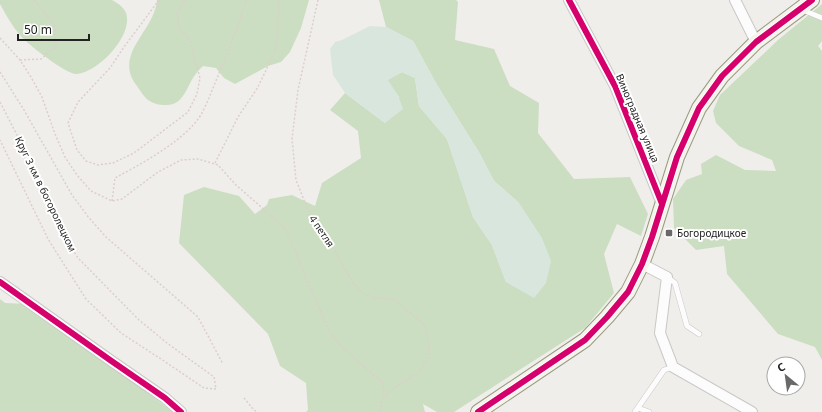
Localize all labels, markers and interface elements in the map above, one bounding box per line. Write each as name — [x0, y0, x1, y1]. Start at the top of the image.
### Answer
scale bar — [18, 16, 89, 42]
text: 50 m — [24, 21, 52, 38]
street label: Виноградная улица — [613, 71, 663, 165]
street label: Круг 3 км в богоролецком — [12, 134, 80, 254]
street label: 4 петля — [306, 212, 338, 250]
place label: Богородицкое — [677, 226, 747, 240]
marker: Богородицкое — [664, 228, 674, 238]
north arrow — [766, 356, 806, 396]
text: С — [774, 359, 788, 375]

